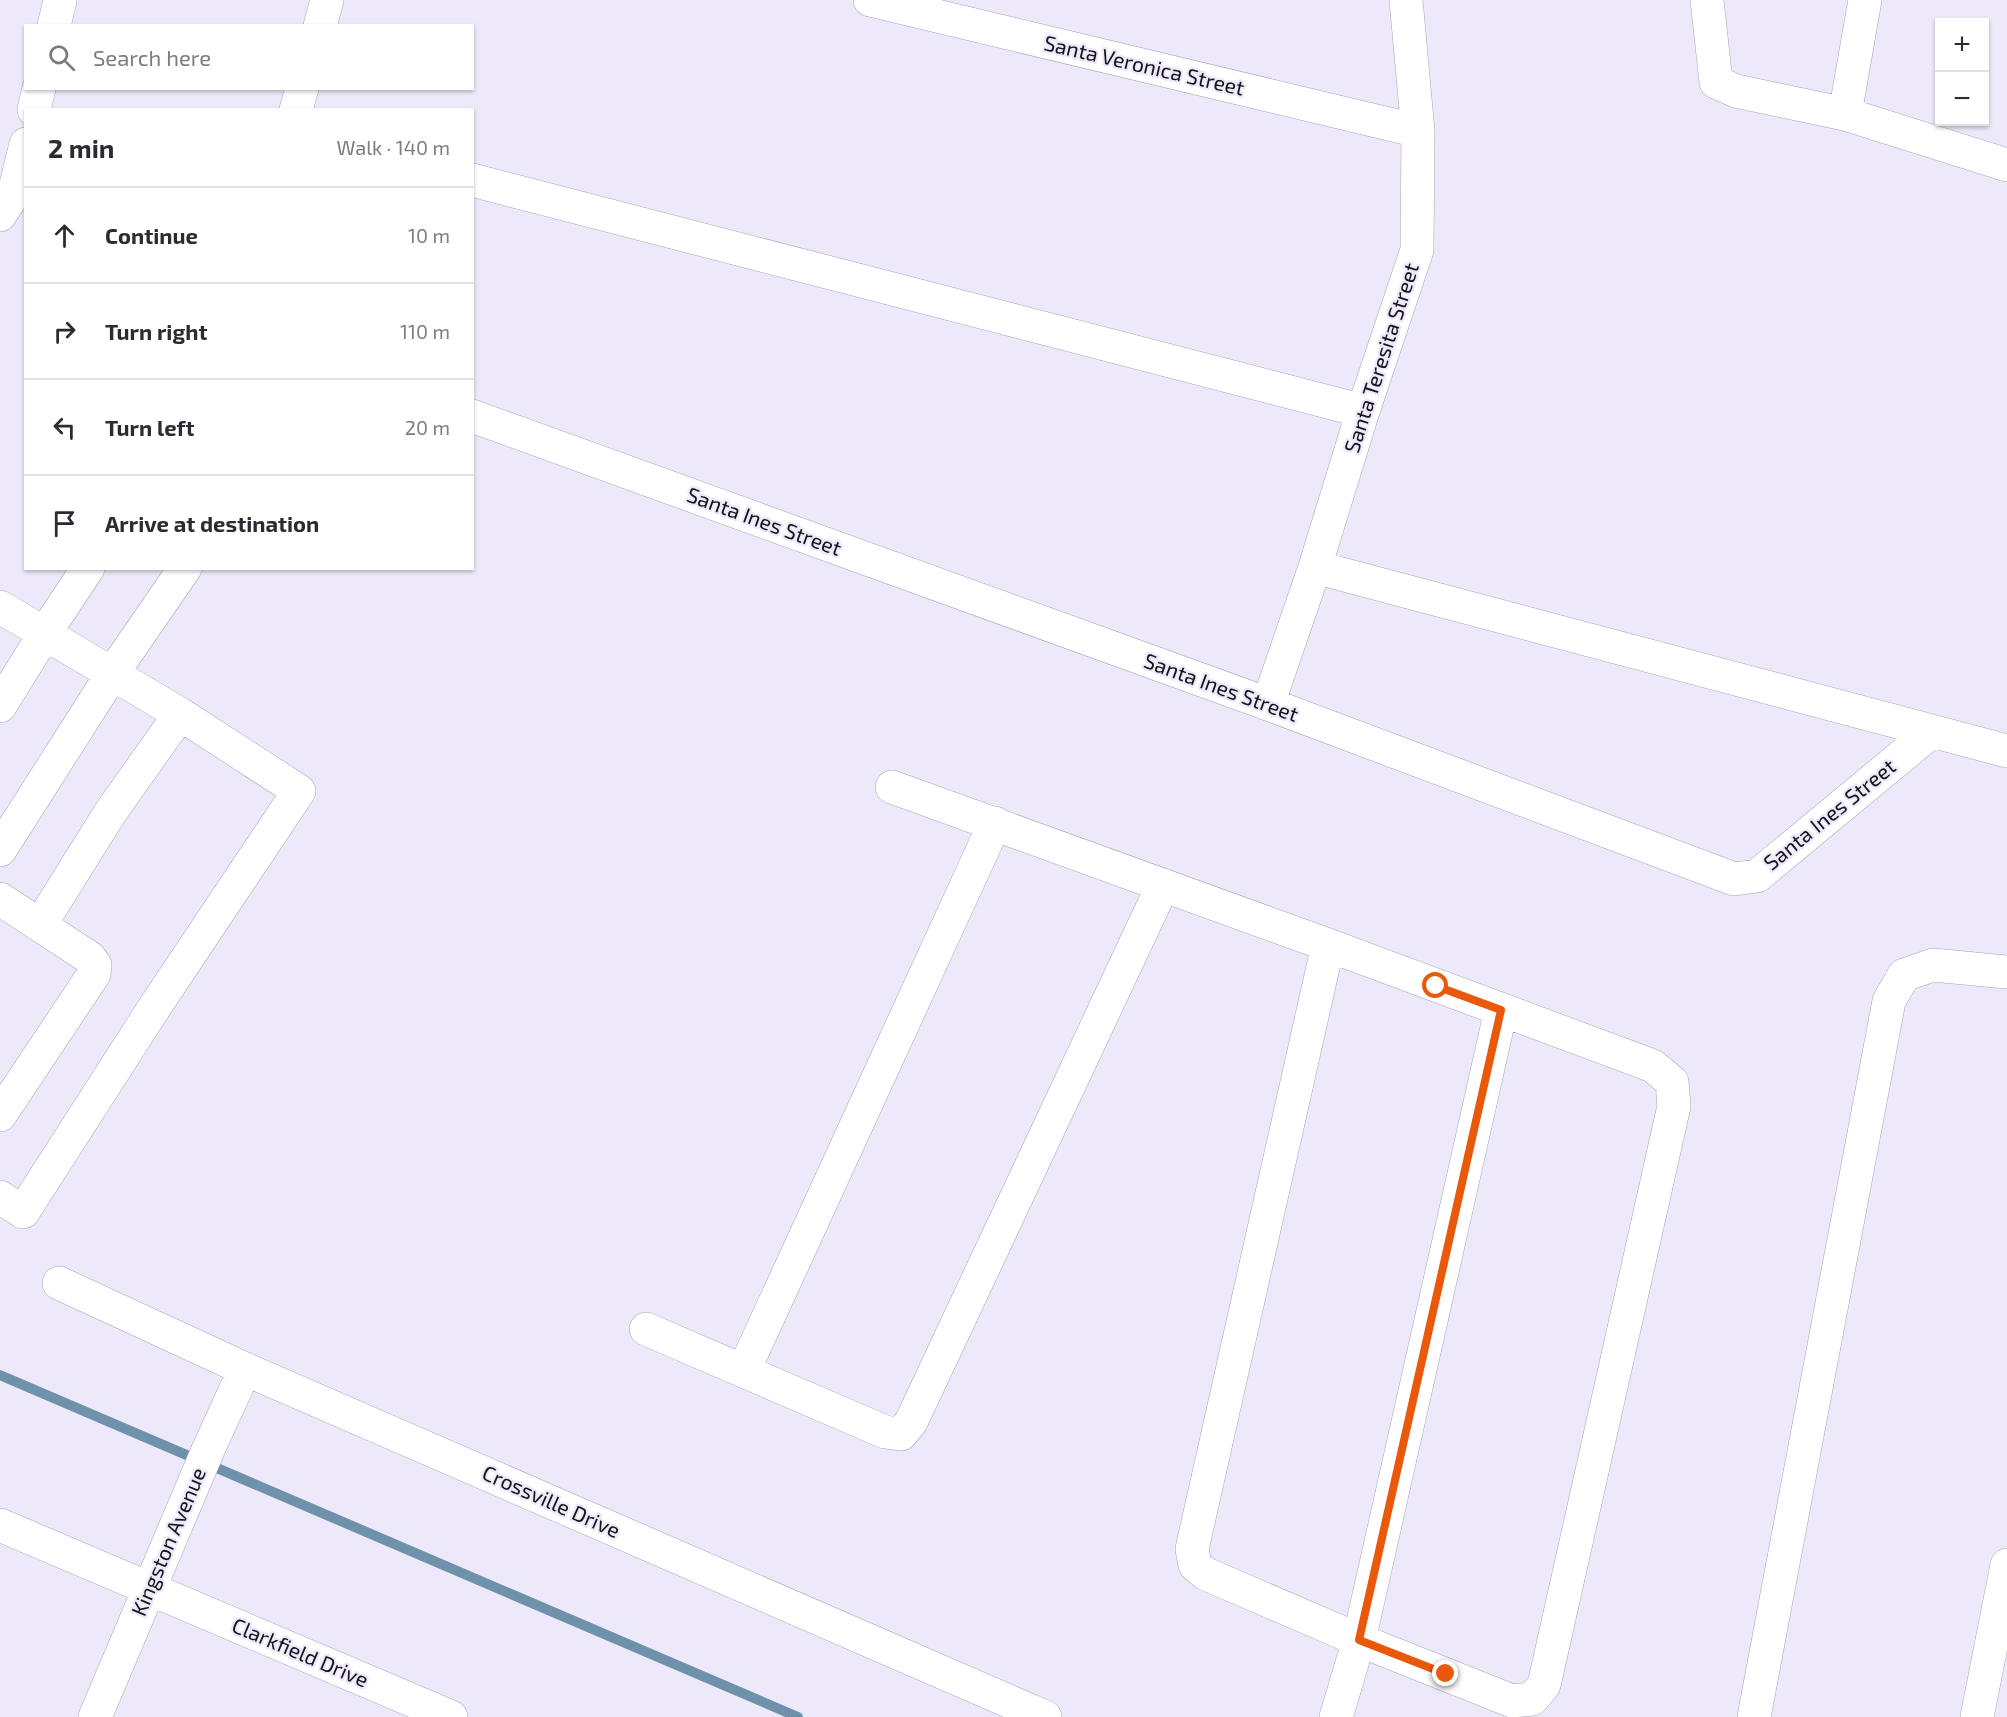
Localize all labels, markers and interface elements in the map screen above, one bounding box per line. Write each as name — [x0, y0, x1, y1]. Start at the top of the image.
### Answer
map controls — [1935, 18, 1989, 126]
button: + — [1935, 18, 1989, 72]
search box — [24, 24, 474, 90]
street label: Santa Veronica Street — [1042, 29, 1247, 100]
icon: search — [45, 41, 78, 74]
text: Search here — [93, 44, 211, 70]
button: − — [1935, 72, 1989, 126]
text: 2 min — [48, 132, 114, 163]
text: Walk · 140 m — [336, 135, 450, 159]
icon: ahead — [48, 219, 81, 252]
text: Continue — [105, 222, 198, 248]
text: 10 m — [408, 223, 450, 247]
street label: Santa Teresita Street — [1338, 259, 1423, 456]
icon: right — [48, 315, 81, 348]
text: Turn right — [105, 318, 207, 344]
text: 110 m — [400, 319, 450, 343]
icon: left — [48, 411, 81, 444]
text: Turn left — [105, 414, 194, 440]
text: 20 m — [405, 415, 450, 439]
street label: Santa Ines Street — [684, 481, 845, 560]
icon: arrive — [48, 507, 81, 540]
text: Arrive at destination — [105, 510, 319, 536]
street label: Santa Ines Street — [1141, 647, 1302, 726]
street label: Santa Ines Street — [1758, 753, 1900, 875]
route start — [1422, 972, 1448, 998]
street label: Crossville Drive — [479, 1459, 624, 1542]
street label: Kingston Avenue — [125, 1463, 210, 1619]
street label: Clarkfield Drive — [229, 1612, 373, 1692]
route end — [1432, 1660, 1458, 1686]

